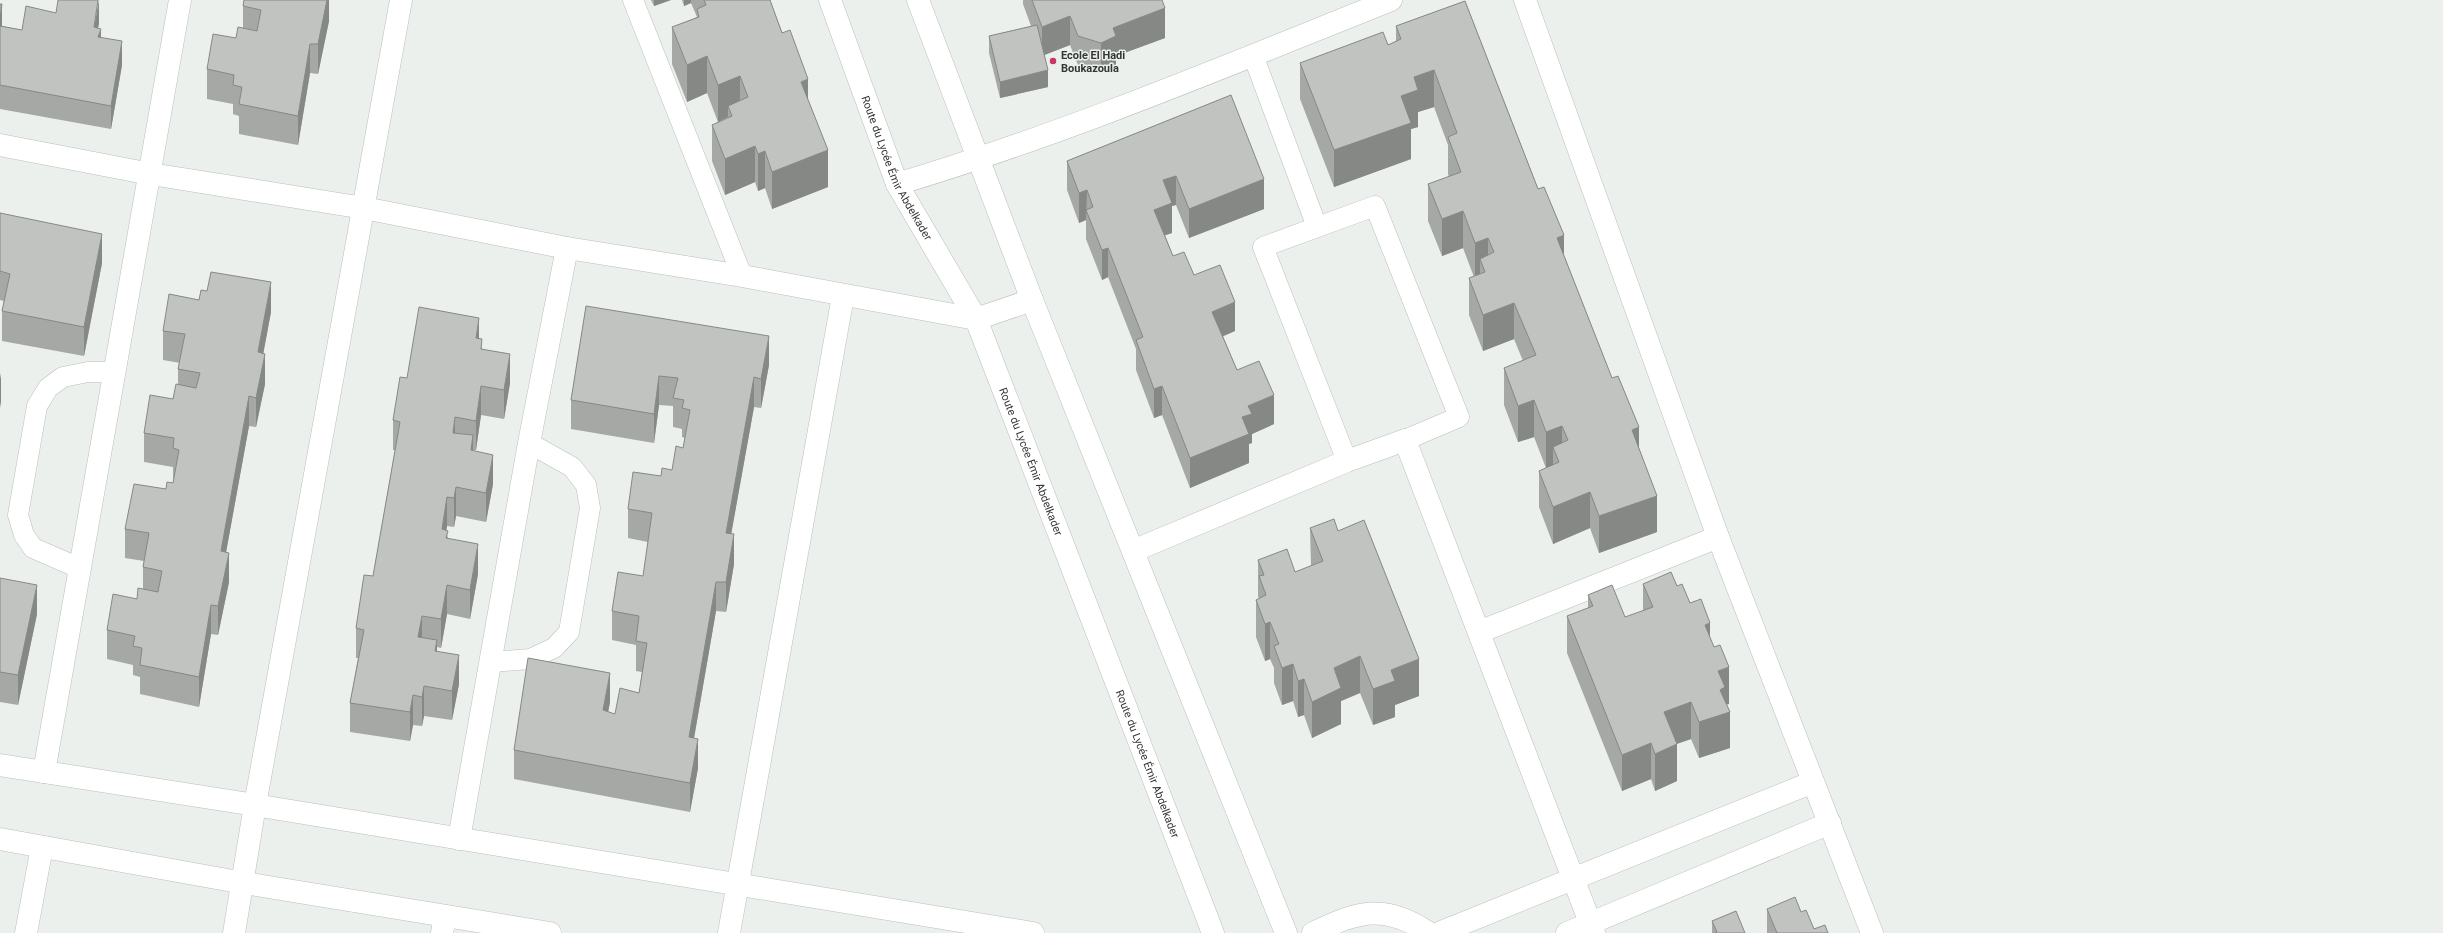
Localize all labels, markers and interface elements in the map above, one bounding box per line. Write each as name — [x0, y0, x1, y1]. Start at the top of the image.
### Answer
place label: Ecole El Hadi Boukazoula — [1061, 49, 1125, 75]
marker: Ecole El Hadi Boukazoula — [1048, 56, 1058, 66]
street label: Route du Lycée Émir Abdelkader — [859, 94, 935, 243]
street label: Route du Lycée Émir Abdelkader — [997, 386, 1066, 538]
street label: Route du Lycée Émir Abdelkader — [1113, 688, 1182, 840]

